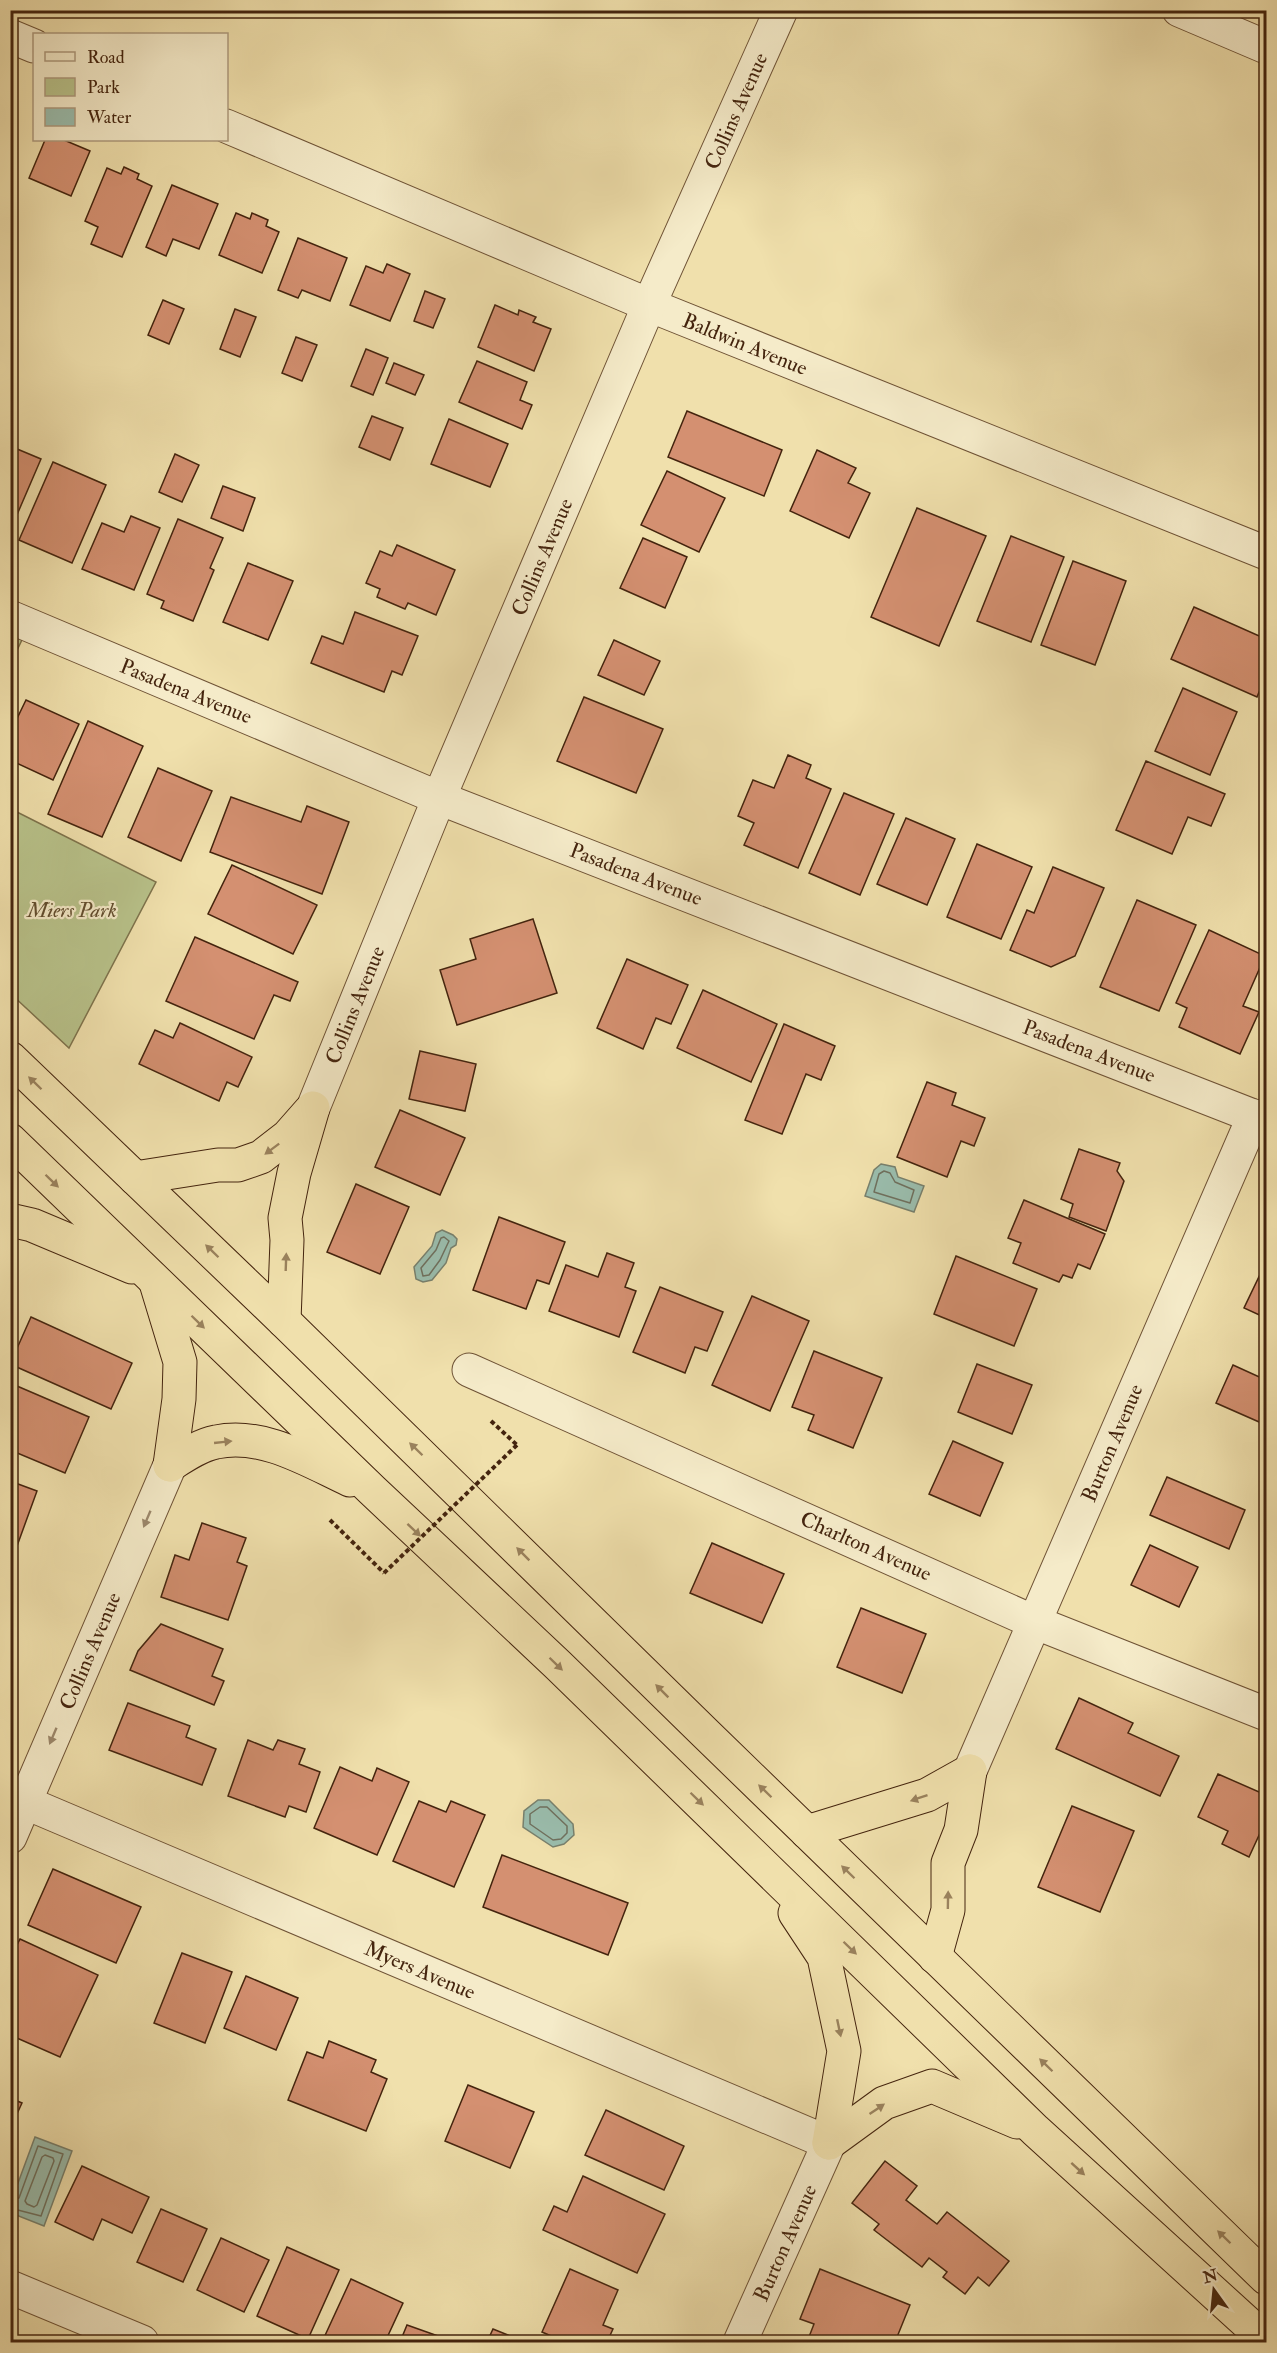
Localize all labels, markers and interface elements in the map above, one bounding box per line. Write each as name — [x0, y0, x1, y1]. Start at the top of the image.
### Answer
legend — [33, 33, 228, 141]
text: Road — [87, 46, 125, 69]
street label: Collins Avenue — [699, 48, 774, 174]
text: Park — [87, 76, 120, 99]
text: Water — [86, 106, 131, 129]
street label: Baldwin Avenue — [678, 307, 811, 382]
street label: Collins Avenue — [506, 494, 579, 620]
street label: Pasadena Avenue — [116, 653, 256, 730]
street label: Pasadena Avenue — [566, 837, 706, 912]
park label: Miers Park — [25, 897, 117, 924]
street label: Collins Avenue — [320, 942, 391, 1068]
street label: Pasadena Avenue — [1019, 1014, 1159, 1089]
one-way arrow — [29, 1076, 43, 1090]
one-way arrow — [264, 1142, 279, 1154]
one-way arrow — [45, 1173, 59, 1187]
one-way arrow — [205, 1245, 219, 1259]
one-way arrow — [282, 1253, 291, 1272]
one-way arrow — [190, 1315, 205, 1328]
street label: Burton Avenue — [1076, 1380, 1149, 1506]
one-way arrow — [213, 1437, 232, 1447]
one-way arrow — [408, 1442, 423, 1456]
street label: Charlton Avenue — [796, 1505, 936, 1588]
one-way arrow — [142, 1510, 152, 1528]
one-way arrow — [407, 1523, 422, 1537]
one-way arrow — [517, 1548, 531, 1562]
street label: Collins Avenue — [54, 1588, 127, 1714]
one-way arrow — [549, 1656, 563, 1670]
one-way arrow — [656, 1685, 670, 1699]
one-way arrow — [49, 1728, 58, 1745]
one-way arrow — [758, 1785, 772, 1799]
one-way arrow — [689, 1792, 704, 1806]
one-way arrow — [909, 1793, 927, 1803]
one-way arrow — [842, 1866, 856, 1880]
one-way arrow — [943, 1891, 953, 1910]
street label: Myers Avenue — [360, 1935, 480, 2006]
one-way arrow — [842, 1941, 856, 1955]
one-way arrow — [835, 2019, 844, 2038]
one-way arrow — [1039, 2058, 1054, 2072]
one-way arrow — [868, 2103, 884, 2115]
one-way arrow — [1070, 2162, 1085, 2175]
street label: Burton Avenue — [748, 2180, 823, 2306]
one-way arrow — [1218, 2231, 1232, 2245]
north arrow — [1184, 2260, 1244, 2320]
text: N — [1200, 2265, 1221, 2288]

